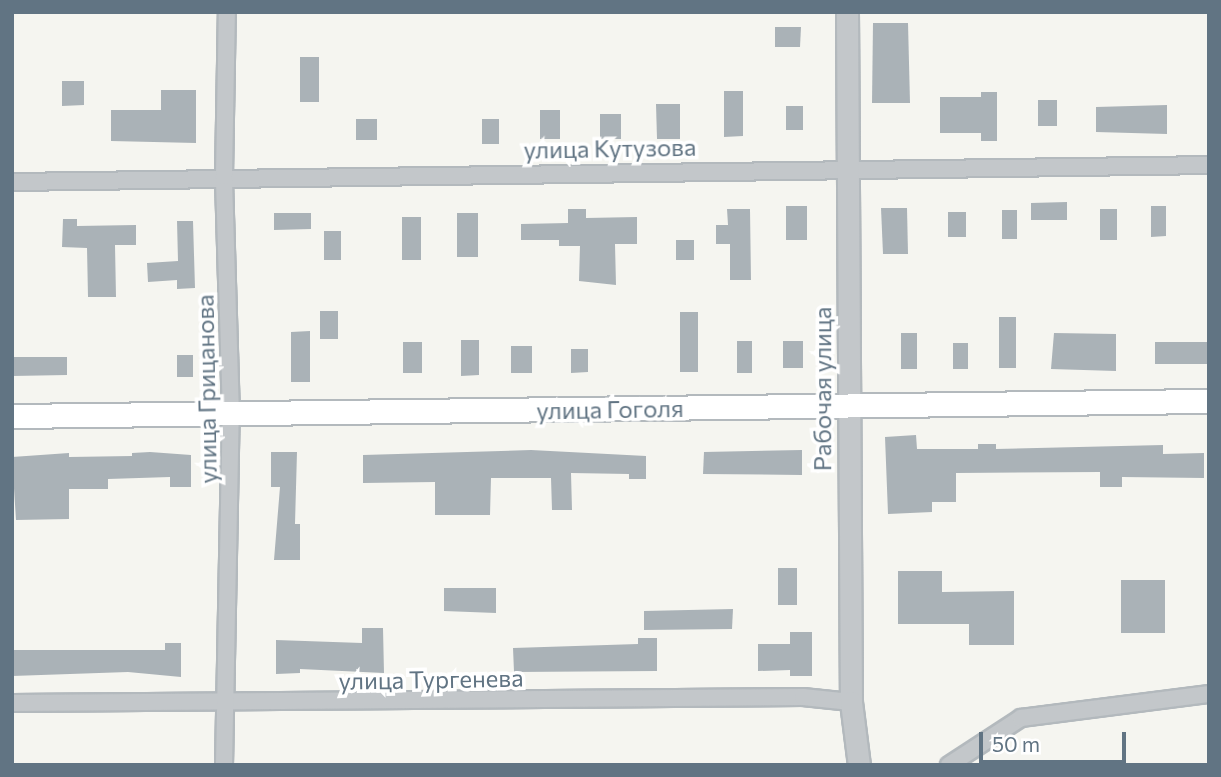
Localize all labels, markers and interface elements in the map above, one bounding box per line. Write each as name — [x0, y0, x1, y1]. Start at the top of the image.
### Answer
street label: улица Кутузова — [523, 132, 697, 164]
street label: улица Грицанова — [190, 294, 222, 484]
street label: Рабочая улица — [808, 307, 836, 471]
street label: улица Гоголя — [536, 393, 684, 425]
street label: улица Тургенева — [338, 663, 524, 695]
scale bar — [983, 718, 1130, 762]
text: 50 m — [992, 731, 1040, 756]

